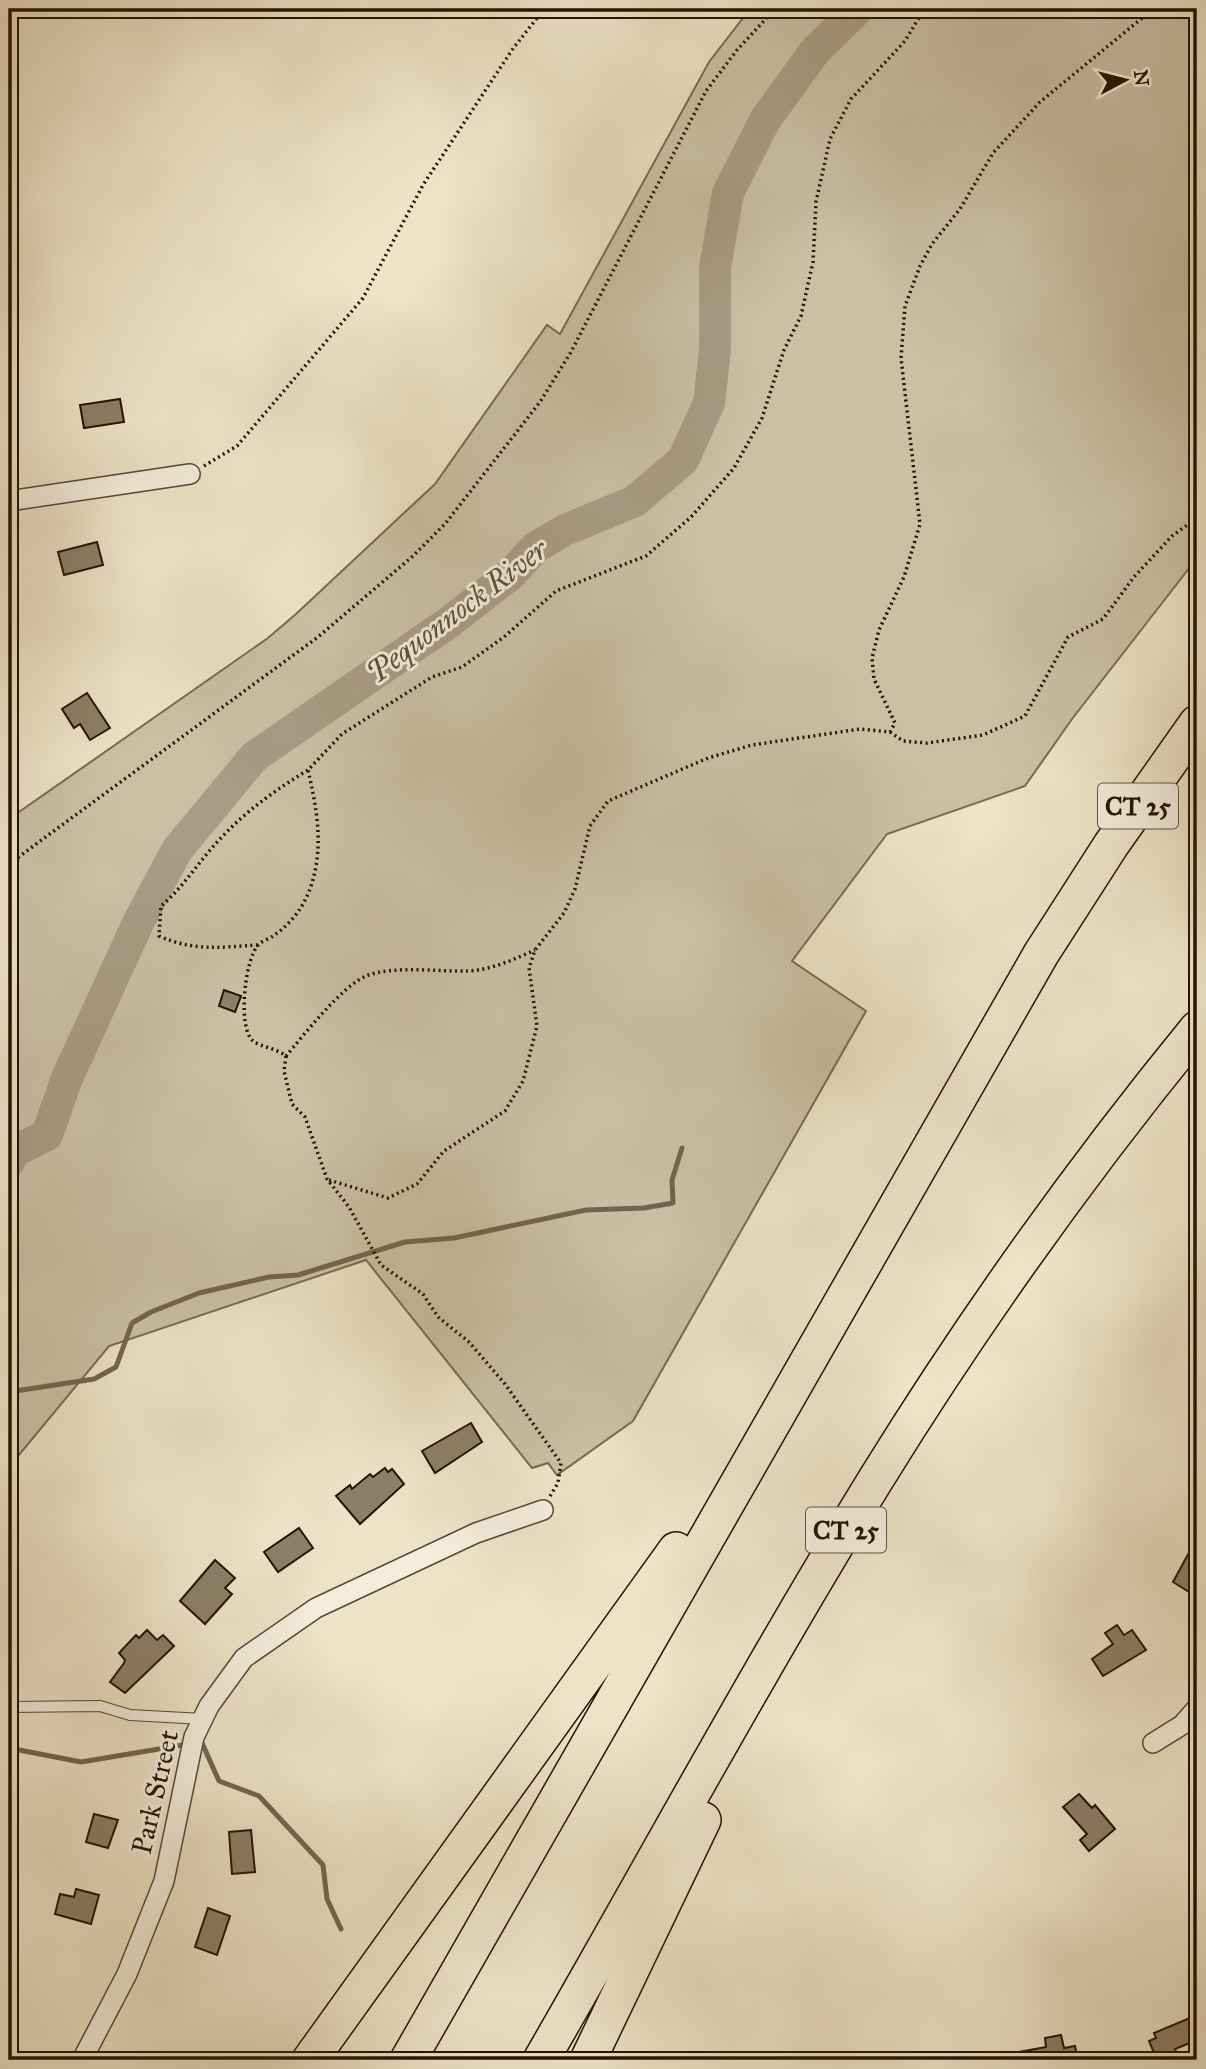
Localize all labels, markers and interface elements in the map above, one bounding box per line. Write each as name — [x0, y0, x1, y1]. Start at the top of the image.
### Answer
north arrow — [1090, 46, 1160, 116]
text: N — [1129, 69, 1154, 87]
water label: Pequonnock River — [360, 531, 556, 691]
road number: CT 25 — [1098, 784, 1178, 828]
road number: CT 25 — [806, 1508, 886, 1553]
street label: Park Street — [124, 1726, 186, 1857]

